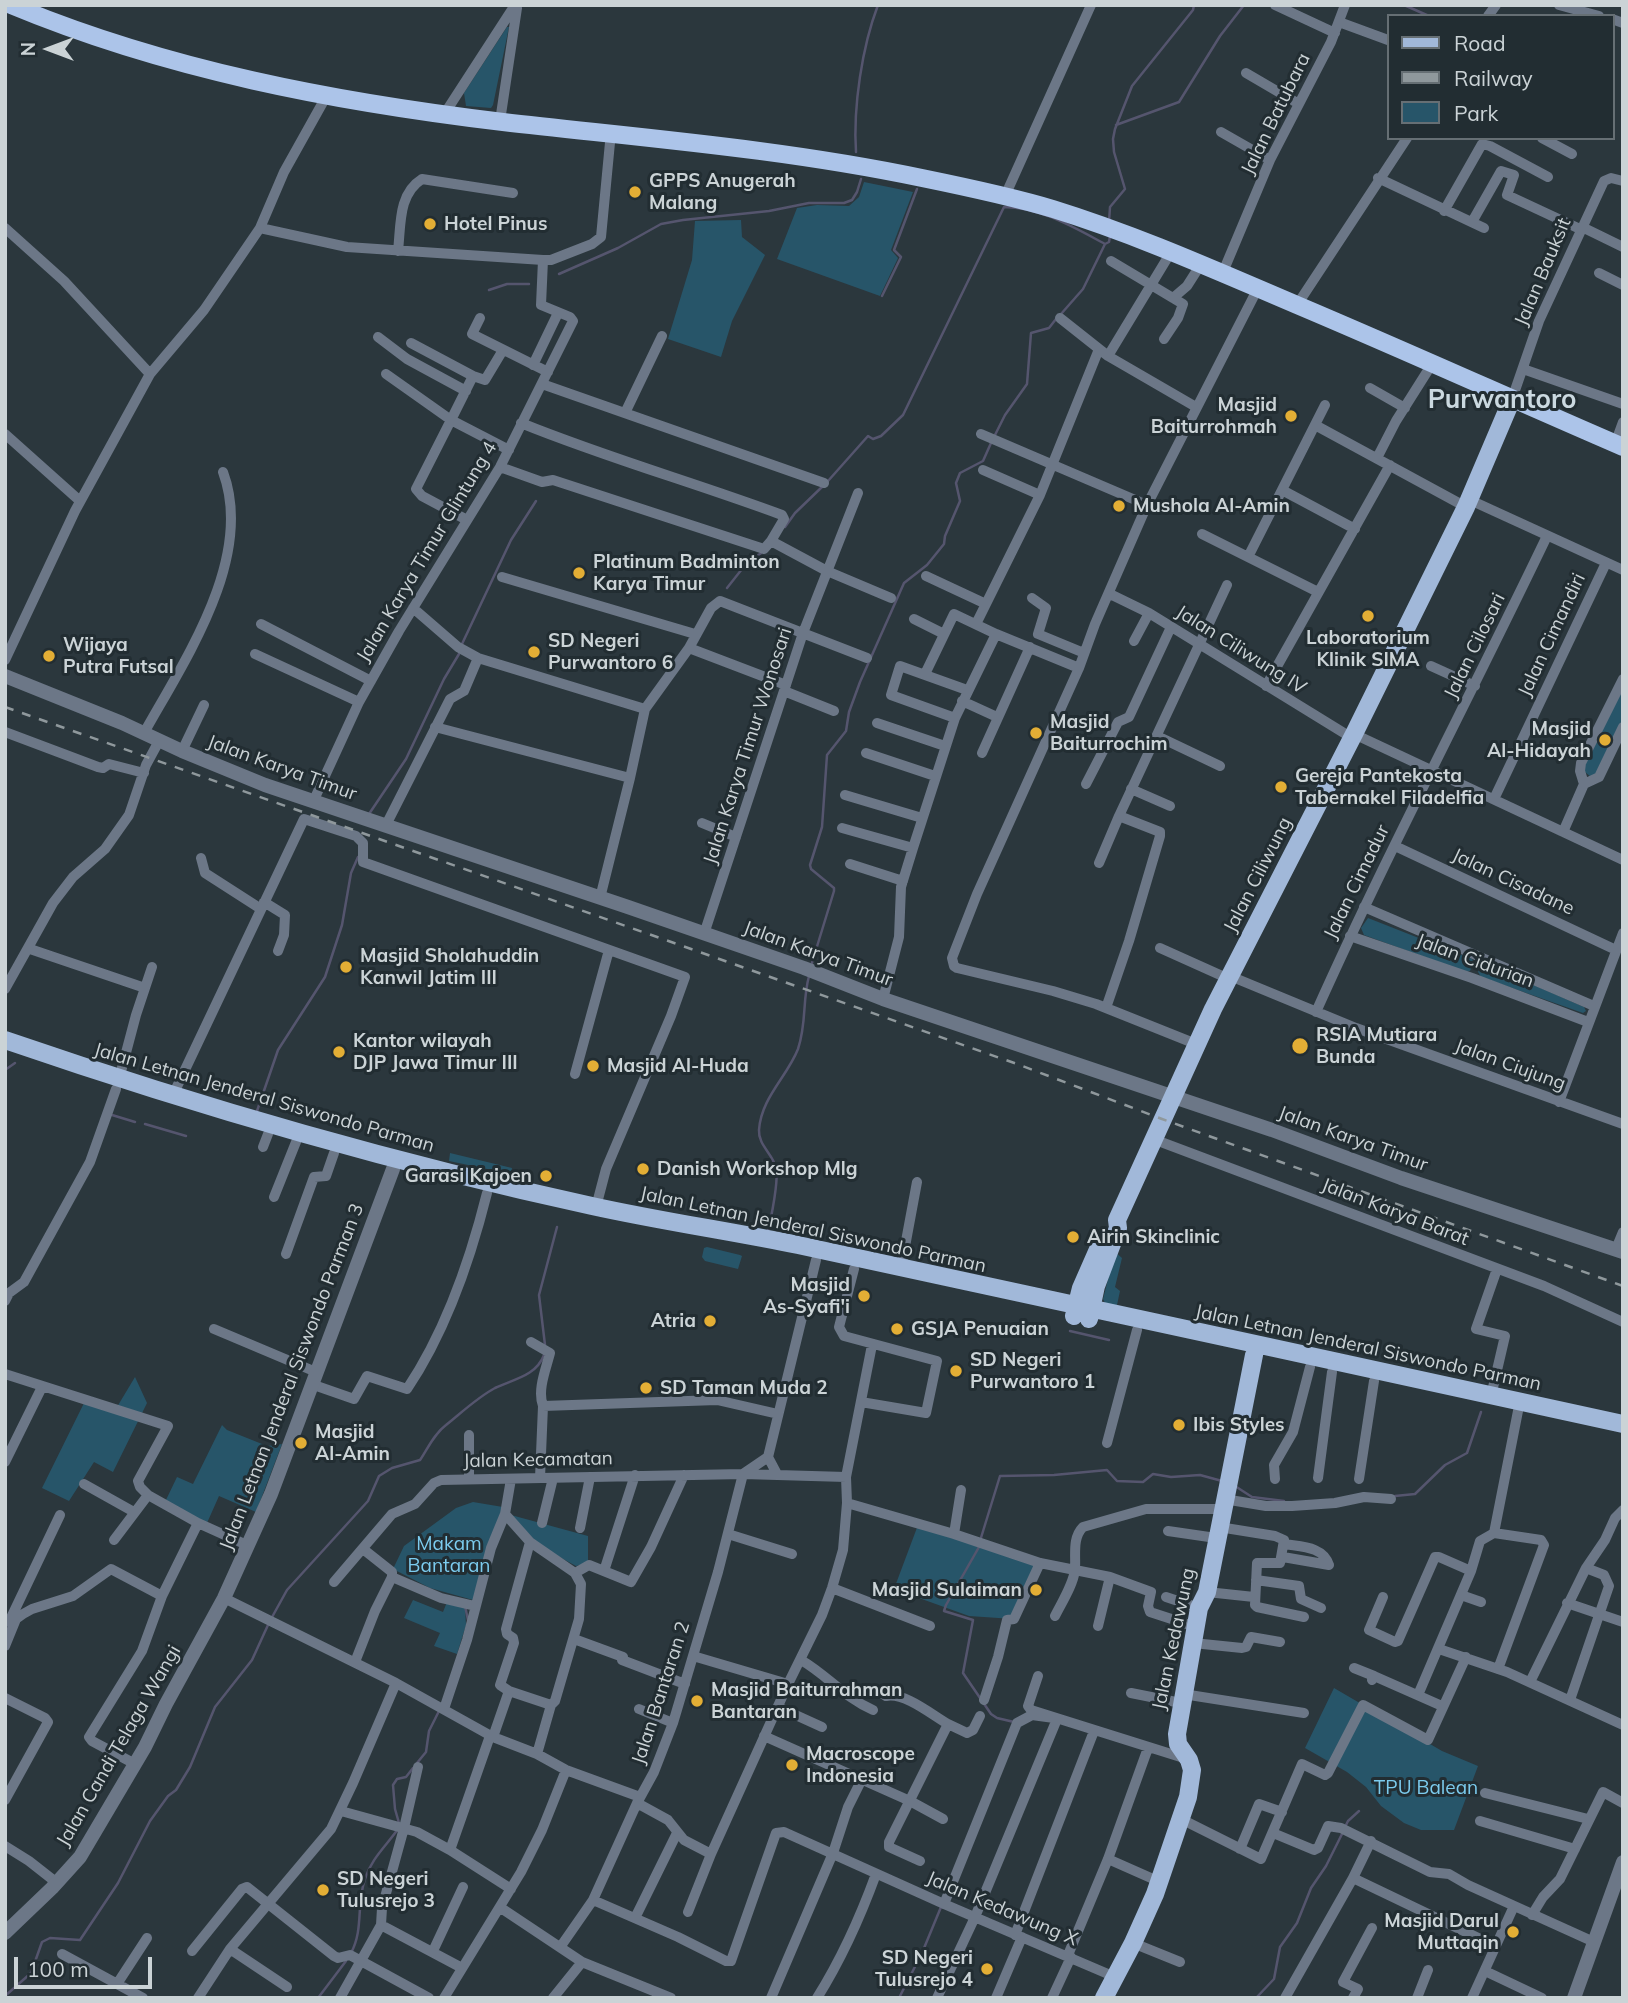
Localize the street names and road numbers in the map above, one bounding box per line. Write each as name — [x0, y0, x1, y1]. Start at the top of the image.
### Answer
street label: Jalan Batubara — [1237, 49, 1315, 179]
street label: Jalan Bauksit — [1510, 215, 1576, 329]
street label: Jalan Karya Timur Glintung 4 — [352, 438, 502, 666]
street label: Jalan Cimandiri — [1513, 570, 1591, 700]
street label: Jalan Cilosari — [1440, 589, 1510, 703]
street label: Jalan Ciliwung IV — [1172, 601, 1310, 699]
street label: Jalan Karya Timur Wonosari — [699, 625, 797, 867]
street label: Jalan Karya Timur — [204, 730, 360, 806]
street label: Jalan Ciliwung — [1219, 814, 1297, 936]
street label: Jalan Cimadur — [1319, 821, 1395, 943]
street label: Jalan Cisadane — [1448, 844, 1578, 920]
street label: Jalan Karya Timur — [740, 916, 896, 992]
street label: Jalan Cidurian — [1413, 929, 1537, 993]
street label: Jalan Ciujung — [1451, 1034, 1569, 1096]
street label: Jalan Letnan Jenderal Siswondo Parman — [91, 1038, 437, 1158]
street label: Jalan Karya Timur — [1275, 1101, 1431, 1177]
street label: Jalan Karya Barat — [1318, 1173, 1472, 1251]
street label: Jalan Letnan Jenderal Siswondo Parman — [638, 1182, 988, 1278]
street label: Jalan Letnan Jenderal Siswondo Parman 3 — [215, 1200, 369, 1554]
street label: Jalan Letnan Jenderal Siswondo Parman — [1193, 1300, 1543, 1396]
street label: Jalan Kecamatan — [463, 1447, 613, 1473]
street label: Jalan Kedawung — [1148, 1566, 1200, 1712]
street label: Jalan Bantaran 2 — [627, 1619, 695, 1767]
street label: Jalan Candi Telaga Wangi — [52, 1641, 186, 1851]
street label: Jalan Kedawung X — [923, 1867, 1081, 1951]

